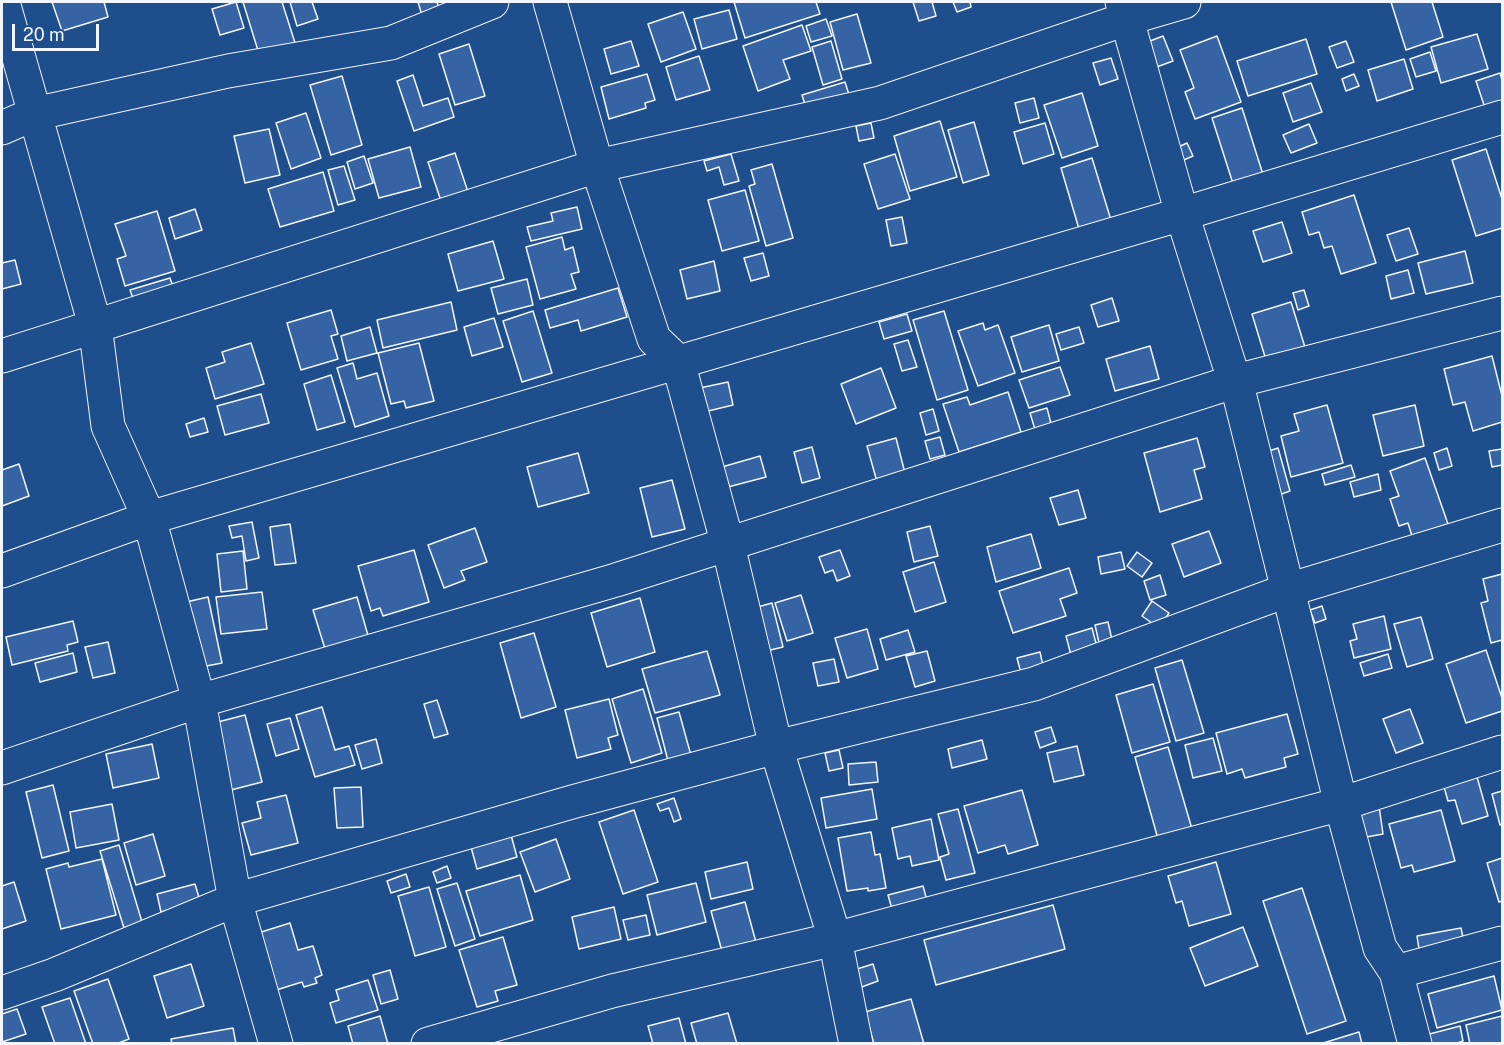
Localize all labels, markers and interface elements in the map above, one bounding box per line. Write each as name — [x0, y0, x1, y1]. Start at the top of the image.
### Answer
scale bar — [15, 12, 102, 50]
text: 20 m — [23, 24, 65, 45]

